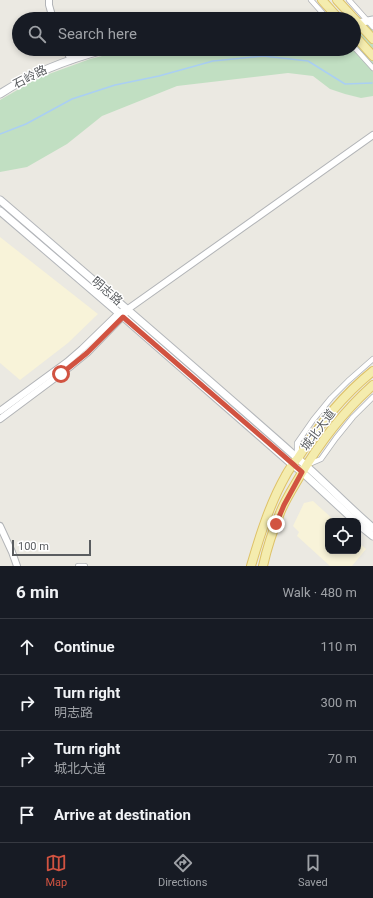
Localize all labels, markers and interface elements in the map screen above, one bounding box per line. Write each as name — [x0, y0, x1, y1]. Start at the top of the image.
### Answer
search box — [12, 12, 361, 56]
icon: search — [26, 23, 48, 45]
text: Search here — [58, 25, 137, 43]
street label: 石岭路 — [11, 63, 49, 91]
street label: 明志路 — [89, 274, 125, 308]
route start — [52, 365, 70, 383]
street label: 城北大道 — [298, 407, 338, 453]
route end — [267, 515, 285, 533]
map controls — [325, 518, 361, 554]
button: locate — [325, 518, 361, 554]
scale bar — [12, 538, 91, 557]
text: 100 m — [18, 540, 49, 553]
text: 6 min — [16, 582, 59, 602]
text: Walk · 480 m — [282, 585, 357, 600]
icon: ahead — [16, 636, 38, 658]
text: Continue — [54, 638, 115, 656]
text: 110 m — [320, 639, 357, 654]
text: Turn right — [54, 684, 120, 702]
icon: right — [16, 692, 38, 714]
text: 300 m — [320, 695, 357, 710]
text: 明志路 — [54, 705, 93, 720]
text: Turn right — [54, 740, 120, 758]
icon: right — [16, 748, 38, 770]
text: 70 m — [328, 751, 357, 766]
text: 城北大道 — [54, 761, 106, 776]
icon: arrive — [16, 804, 38, 826]
text: Arrive at destination — [54, 806, 191, 824]
tab: Map — [45, 852, 67, 889]
tab: Directions — [158, 852, 207, 889]
tab: Saved — [298, 852, 328, 889]

